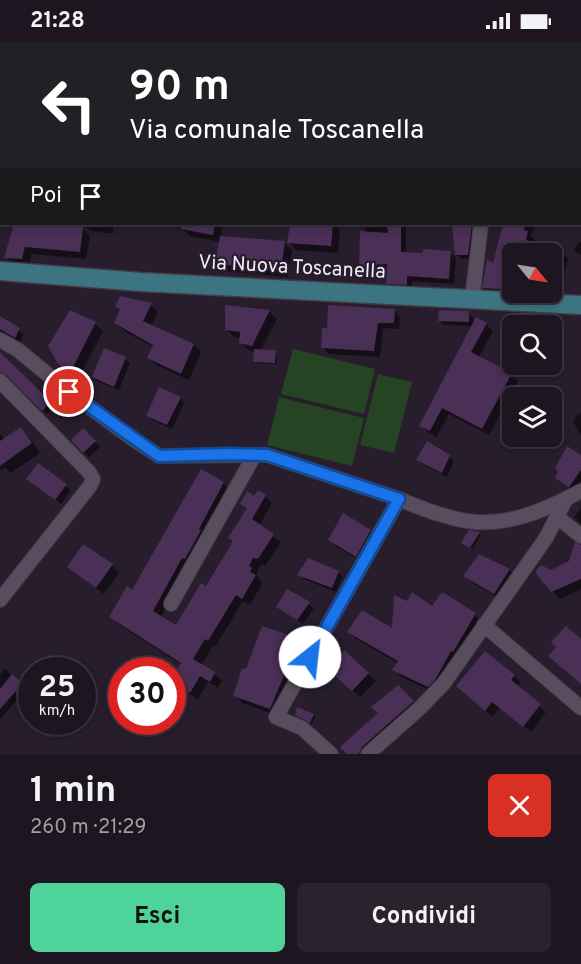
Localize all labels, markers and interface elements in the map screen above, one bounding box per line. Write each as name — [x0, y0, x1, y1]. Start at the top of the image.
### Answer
text: 21:28 — [30, 8, 85, 35]
text: 90 m — [129, 62, 230, 115]
icon: left — [30, 66, 108, 144]
text: Via comunale Toscanella — [129, 114, 424, 148]
icon: arrive — [74, 180, 107, 213]
text: Poi — [30, 183, 62, 210]
north arrow — [502, 243, 562, 303]
map controls — [502, 243, 562, 447]
street label: Via Nuova Toscanella — [198, 250, 386, 286]
button: search — [502, 315, 562, 375]
pin — [43, 366, 94, 417]
icon: arrive — [52, 375, 85, 408]
button: layers — [502, 387, 562, 447]
position arrow — [278, 625, 342, 689]
speed limit sign: 30 — [108, 657, 186, 735]
text: 25 — [39, 670, 75, 707]
text: km/h — [39, 702, 75, 721]
text: 1 min — [30, 769, 116, 815]
button: close — [488, 774, 551, 837]
text: 260 m · 21:29 — [30, 815, 146, 841]
button: Esci — [30, 883, 285, 952]
button: Condividi — [297, 883, 551, 952]

